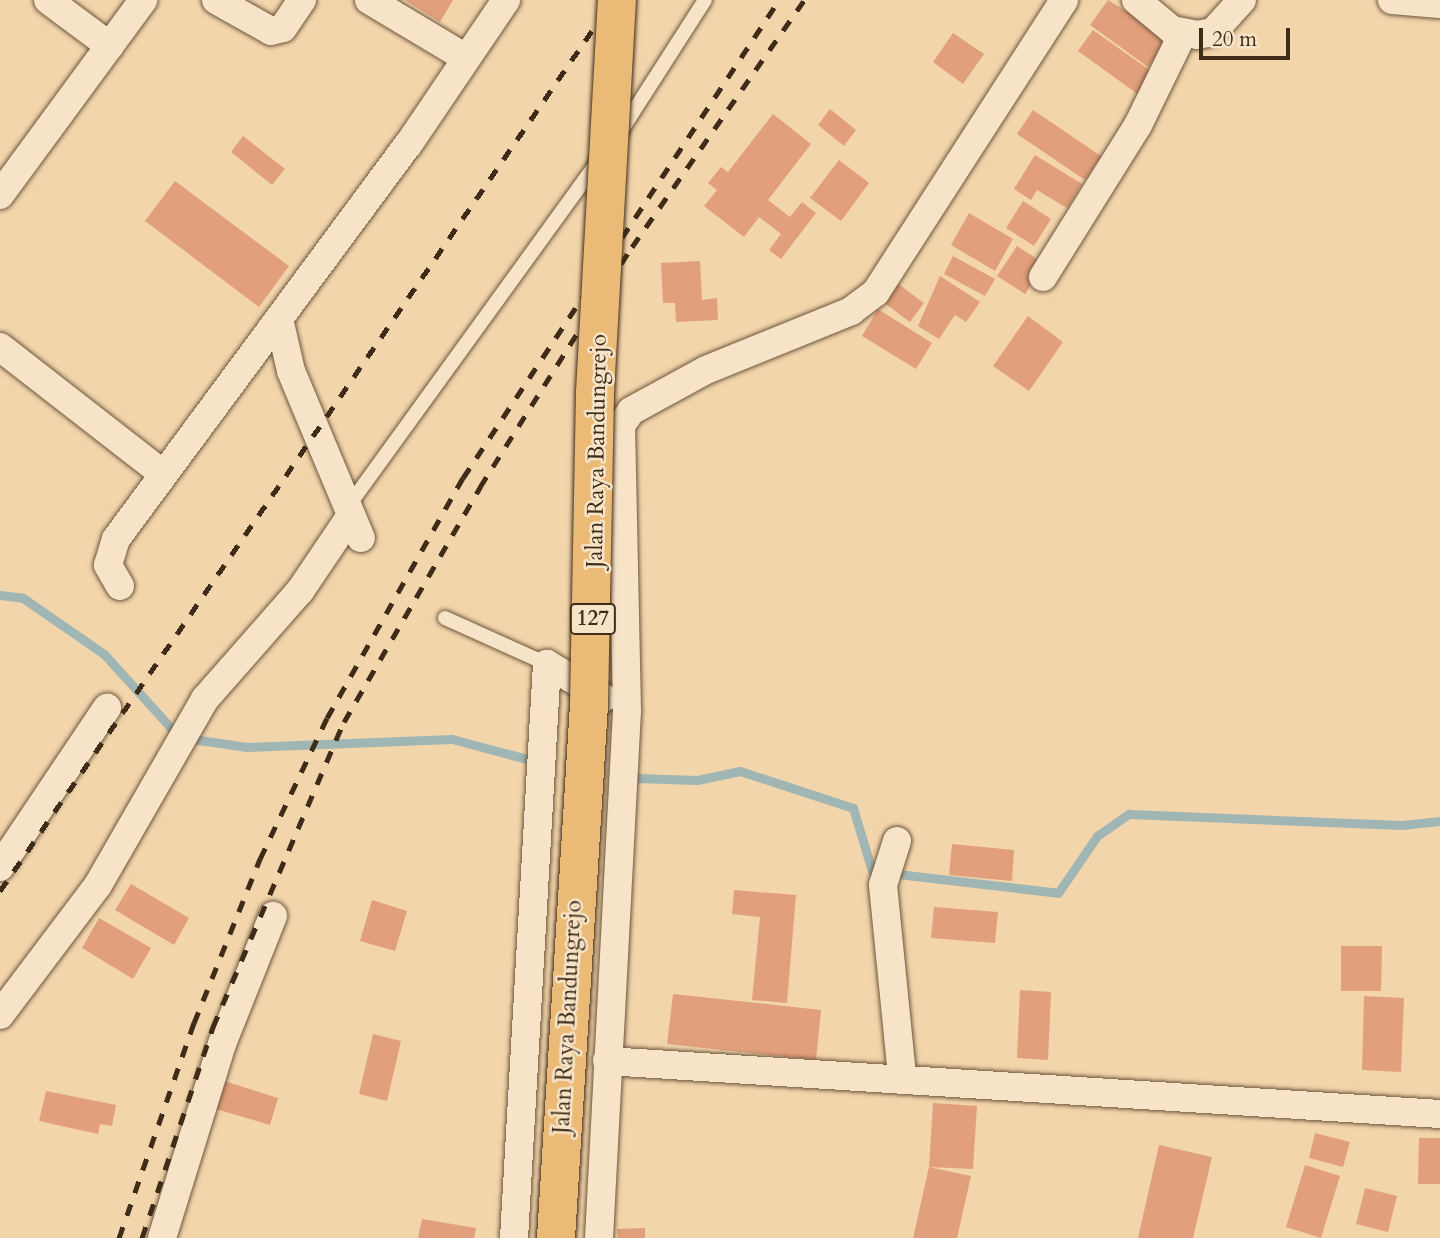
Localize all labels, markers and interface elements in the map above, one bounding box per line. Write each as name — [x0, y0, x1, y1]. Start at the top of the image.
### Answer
scale bar — [1202, 14, 1293, 58]
text: 20 m — [1212, 25, 1257, 54]
street label: Jalan Raya Bandungrejo — [581, 334, 613, 568]
road number: 127 — [568, 602, 618, 636]
street label: Jalan Raya Bandungrejo — [548, 899, 588, 1135]

